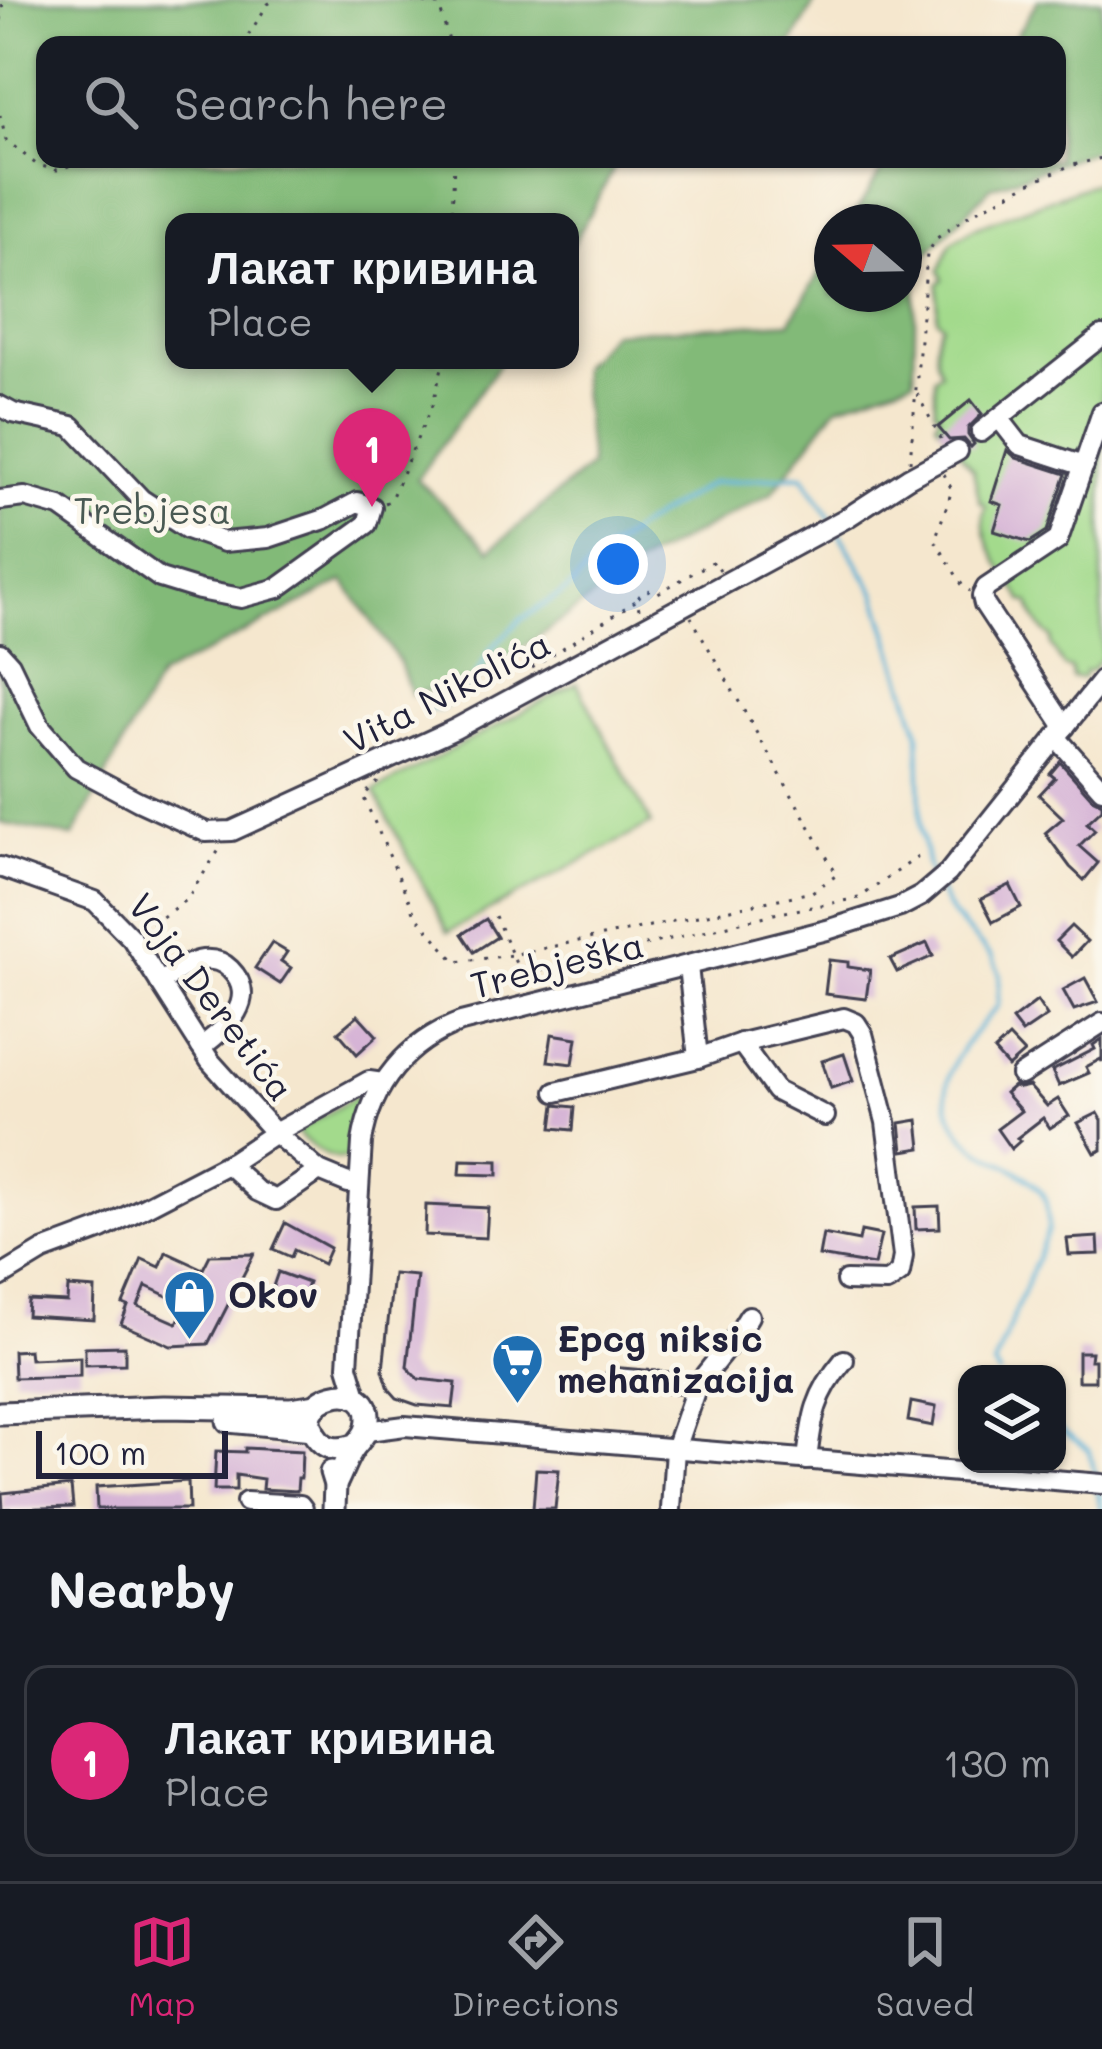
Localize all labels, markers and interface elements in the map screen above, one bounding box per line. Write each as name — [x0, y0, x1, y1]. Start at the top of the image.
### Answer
search box — [36, 36, 1066, 168]
icon: search — [78, 69, 144, 135]
text: Search here — [174, 73, 448, 131]
north arrow — [814, 204, 922, 312]
popup — [165, 213, 579, 369]
text: Лакат кривина — [208, 237, 536, 295]
text: Place — [208, 295, 313, 346]
pin: 1 — [333, 408, 411, 507]
park label: Trebjesa — [73, 486, 231, 533]
your location — [588, 534, 648, 594]
street label: Vita Nikolića — [335, 619, 558, 763]
street label: Voja Deretića — [119, 883, 306, 1109]
street label: Trebješka — [465, 919, 648, 1008]
shop icon: Okov — [161, 1267, 217, 1341]
place label: Okov — [228, 1270, 318, 1317]
place label: Epcg niksic mehanizacija — [557, 1314, 795, 1402]
supermarket icon: Epcg niksic mehanizacija — [490, 1332, 546, 1406]
map controls — [958, 1365, 1066, 1473]
button: layers — [958, 1365, 1066, 1473]
scale bar — [36, 1425, 228, 1478]
text: 100 m — [54, 1430, 146, 1473]
text: Nearby — [48, 1554, 235, 1621]
text: Лакат кривина — [165, 1707, 494, 1765]
text: 1 — [81, 1736, 99, 1787]
text: 130 m — [943, 1736, 1051, 1787]
text: Place — [165, 1765, 270, 1816]
tab: Map — [128, 1909, 195, 2024]
tab: Directions — [452, 1909, 619, 2024]
tab: Saved — [876, 1909, 974, 2024]

